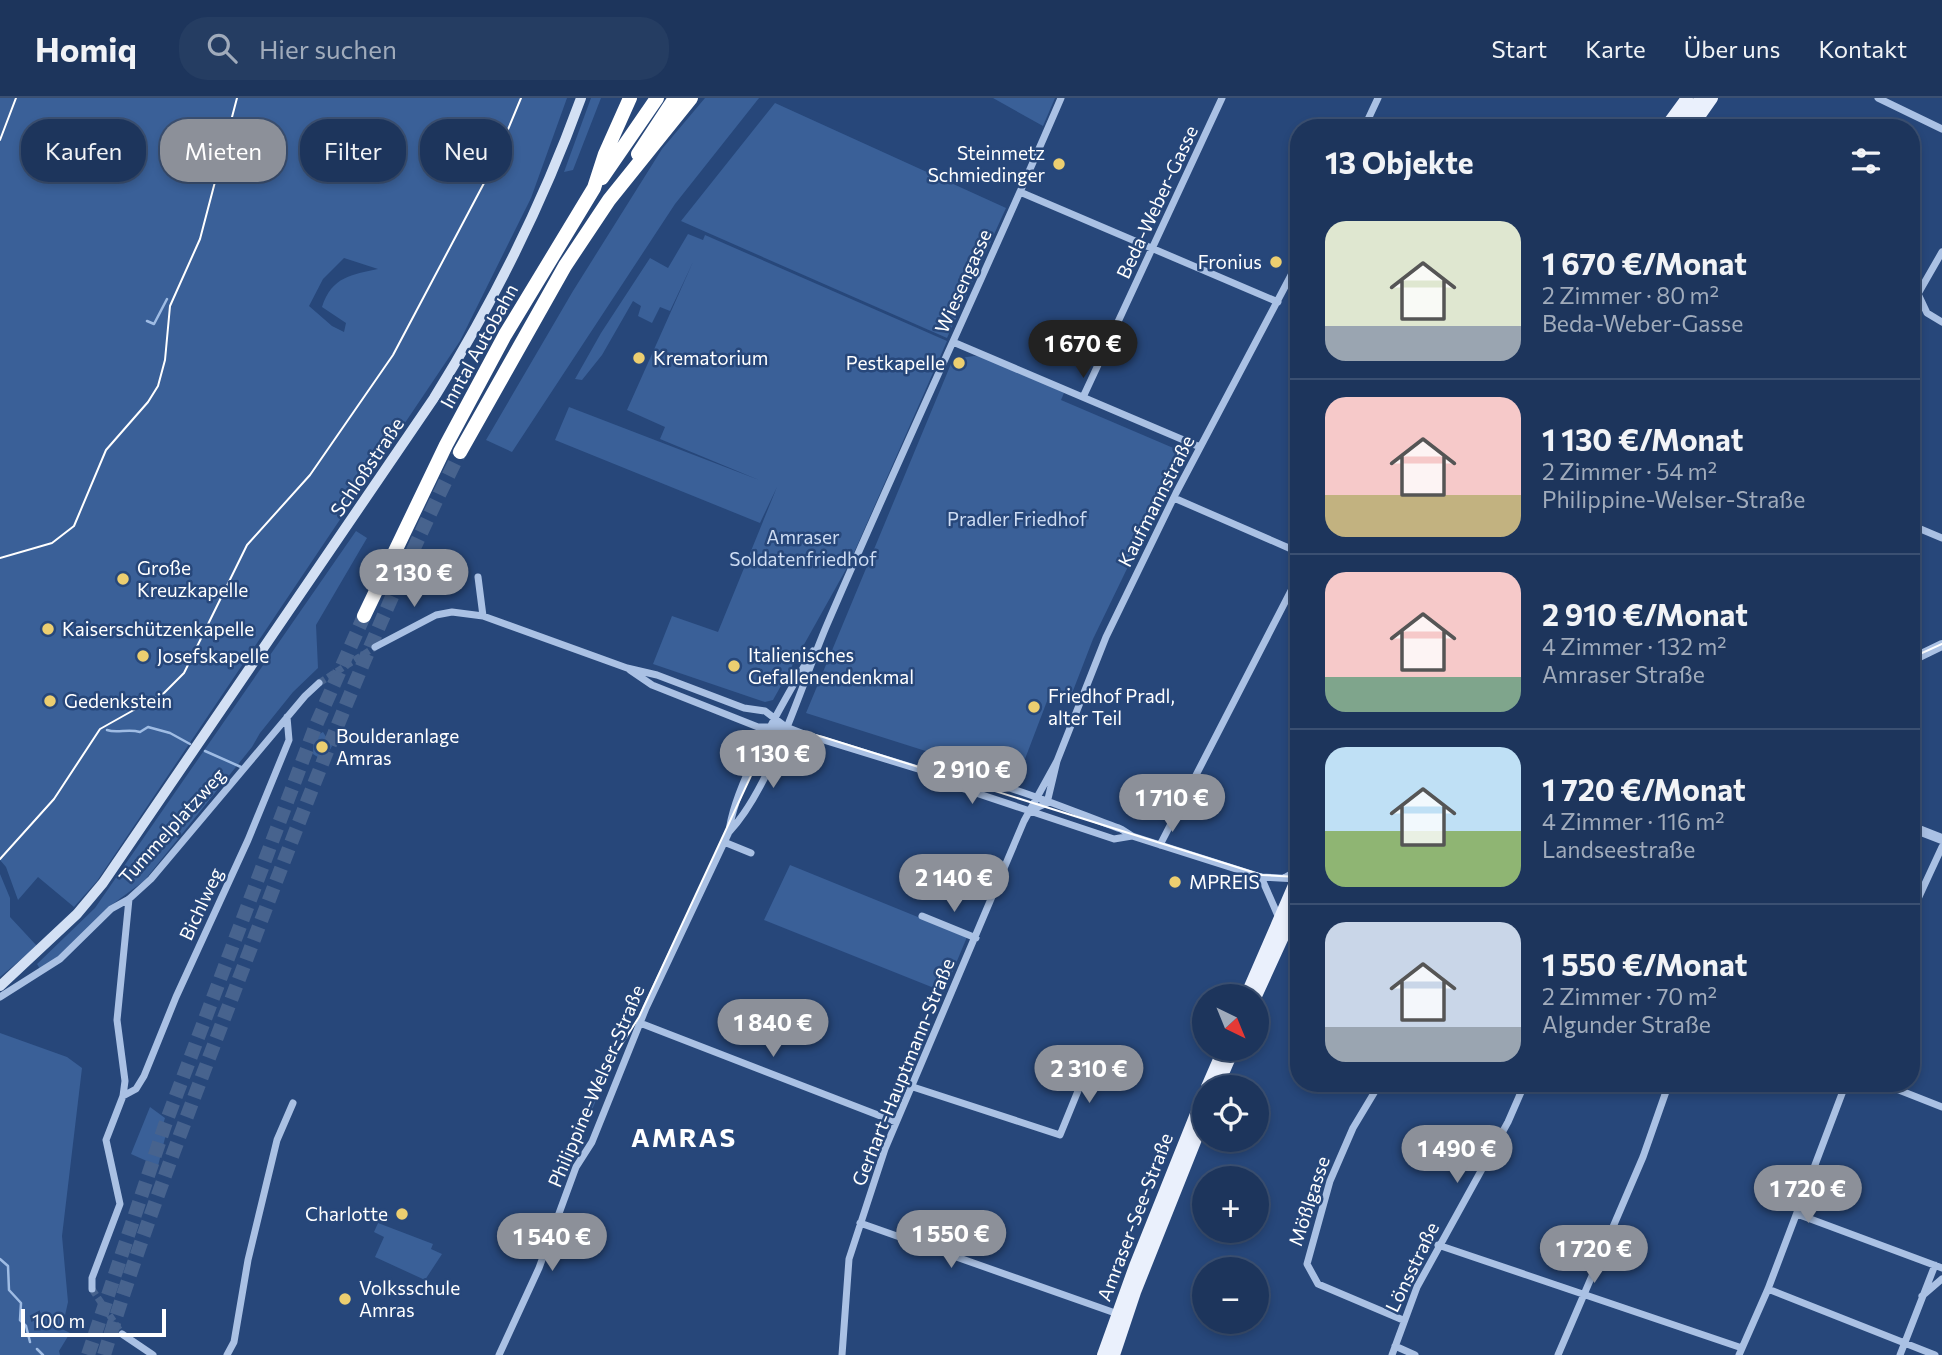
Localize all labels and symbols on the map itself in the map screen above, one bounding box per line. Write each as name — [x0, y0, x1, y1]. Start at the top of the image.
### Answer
street label: Beda-Weber-Gasse — [1111, 122, 1202, 282]
place label: Steinmetz Schmiedinger — [928, 141, 1045, 186]
marker: Steinmetz Schmiedinger — [1051, 156, 1067, 172]
street label: Wiesengasse — [929, 225, 996, 336]
place label: Fronius — [1198, 250, 1262, 273]
marker: Fronius — [1268, 254, 1284, 270]
street label: Inntal Autobahn — [435, 279, 522, 412]
pin: 1 670 € — [1018, 320, 1148, 380]
place label: Krematorium — [653, 346, 768, 369]
marker: Krematorium — [631, 350, 647, 366]
place label: Pestkapelle — [846, 351, 945, 374]
marker: Pestkapelle — [951, 355, 967, 371]
street label: Schloßstraße — [325, 413, 408, 521]
street label: Kaufmannstraße — [1113, 431, 1199, 570]
park label: Pradler Friedhof — [947, 507, 1087, 530]
park label: Amraser Soldatenfriedhof — [729, 525, 877, 570]
pin: 2 130 € — [349, 550, 479, 609]
place label: Große Kreuzkapelle — [137, 556, 248, 601]
marker: Große Kreuzkapelle — [115, 571, 131, 587]
place label: Kaiserschützenkapelle — [62, 617, 254, 640]
marker: Kaiserschützenkapelle — [40, 621, 56, 637]
place label: Italienisches Gefallenendenkmal — [748, 643, 914, 688]
place label: Josefskapelle — [157, 644, 269, 667]
marker: Josefskapelle — [135, 648, 151, 664]
marker: Italienisches Gefallenendenkmal — [726, 658, 742, 674]
place label: Friedhof Pradl, alter Teil — [1048, 684, 1175, 729]
place label: Gedenkstein — [64, 689, 172, 712]
marker: Gedenkstein — [42, 693, 58, 709]
marker: Friedhof Pradl, alter Teil — [1026, 699, 1042, 715]
place label: Boulderanlage Amras — [336, 724, 459, 769]
pin: 1 130 € — [708, 730, 838, 790]
marker: Boulderanlage Amras — [314, 739, 330, 755]
pin: 2 910 € — [907, 746, 1037, 806]
street label: Tummelplatzweg — [114, 763, 230, 888]
pin: 1 710 € — [1107, 774, 1237, 834]
pin: 2 140 € — [889, 854, 1019, 914]
street label: Bichlweg — [174, 864, 227, 944]
place label: MPREIS — [1189, 870, 1260, 893]
marker: MPREIS — [1167, 874, 1183, 890]
street label: Gerhart-Hauptmann-Straße — [846, 955, 959, 1189]
street label: Philippine-Welser-Straße — [542, 981, 649, 1190]
north arrow — [1192, 984, 1269, 1060]
pin: 1 840 € — [708, 1000, 838, 1059]
pin: 2 310 € — [1024, 1046, 1154, 1105]
district label: AMRAS — [631, 1121, 737, 1152]
pin: 1 490 € — [1392, 1126, 1522, 1185]
street label: Amraser-See-Straße — [1092, 1130, 1177, 1304]
street label: Mößlgasse — [1283, 1153, 1334, 1249]
pin: 1 720 € — [1743, 1166, 1873, 1225]
place label: Charlotte — [305, 1202, 388, 1225]
marker: Charlotte — [394, 1206, 410, 1222]
pin: 1 550 € — [886, 1210, 1016, 1270]
pin: 1 540 € — [487, 1214, 617, 1273]
street label: Lönsstraße — [1380, 1218, 1443, 1315]
pin: 1 720 € — [1529, 1226, 1659, 1285]
place label: Volksschule Amras — [359, 1276, 460, 1321]
marker: Volksschule Amras — [337, 1291, 353, 1307]
scale bar — [21, 1306, 166, 1338]

